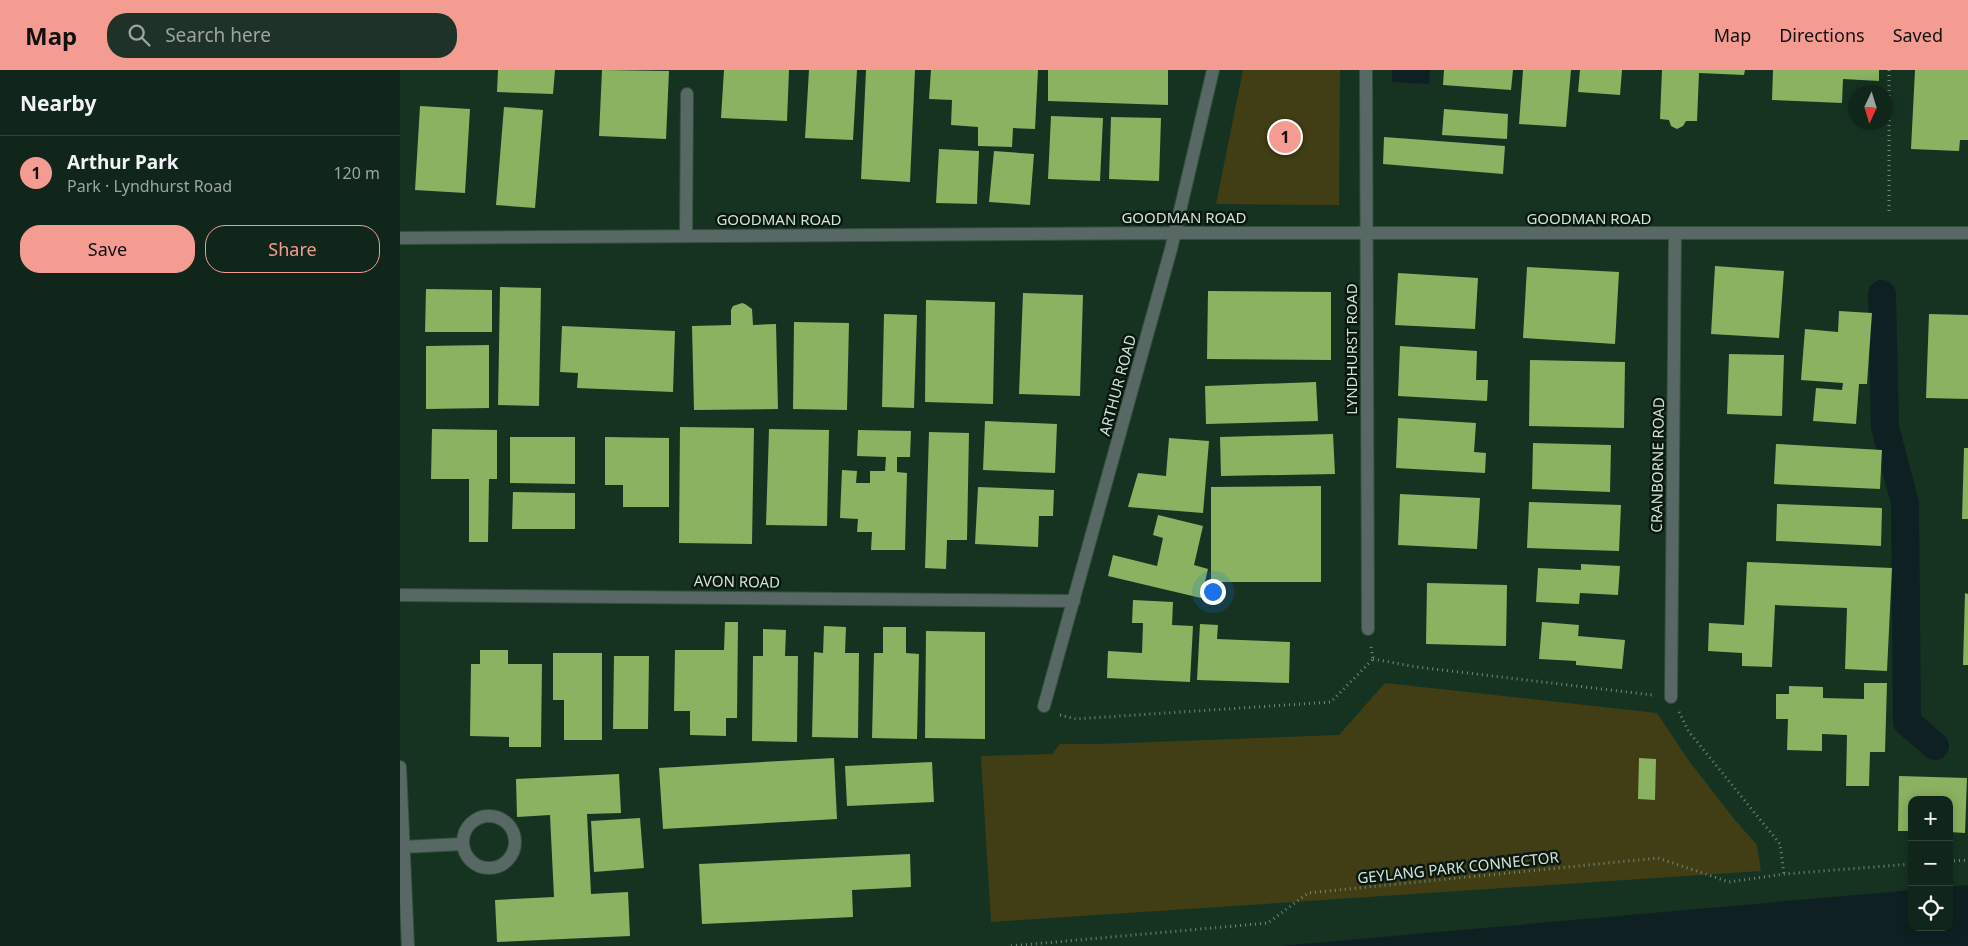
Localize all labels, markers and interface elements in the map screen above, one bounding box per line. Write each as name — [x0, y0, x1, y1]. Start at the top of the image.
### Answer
search box — [107, 13, 457, 58]
text: Map — [25, 19, 77, 52]
icon: search — [125, 21, 153, 49]
text: Search here — [165, 22, 271, 48]
text: Map — [1714, 23, 1751, 47]
text: Directions — [1779, 23, 1865, 47]
text: Saved — [1893, 23, 1943, 47]
north arrow — [1848, 85, 1893, 130]
text: Nearby — [20, 89, 96, 117]
pin: 1 — [1269, 118, 1301, 156]
text: Arthur Park — [67, 149, 178, 175]
text: 1 — [31, 162, 41, 184]
text: 120 m — [333, 162, 380, 184]
text: Park · Lyndhurst Road — [67, 175, 232, 197]
street label: GOODMAN ROAD — [1121, 207, 1247, 227]
street label: GOODMAN ROAD — [1526, 208, 1652, 228]
street label: GOODMAN ROAD — [716, 209, 842, 229]
button: Save — [20, 225, 195, 273]
button: Share — [205, 225, 380, 273]
street label: LYNDHURST ROAD — [1341, 283, 1361, 415]
street label: ARTHUR ROAD — [1094, 332, 1140, 438]
street label: CRANBORNE ROAD — [1646, 397, 1668, 533]
street label: AVON ROAD — [694, 570, 780, 592]
your location — [1200, 579, 1226, 605]
map controls — [1908, 796, 1953, 931]
button: + — [1908, 796, 1953, 841]
button: − — [1908, 841, 1953, 886]
street label: GEYLANG PARK CONNECTOR — [1356, 846, 1560, 888]
button: locate — [1908, 886, 1953, 931]

